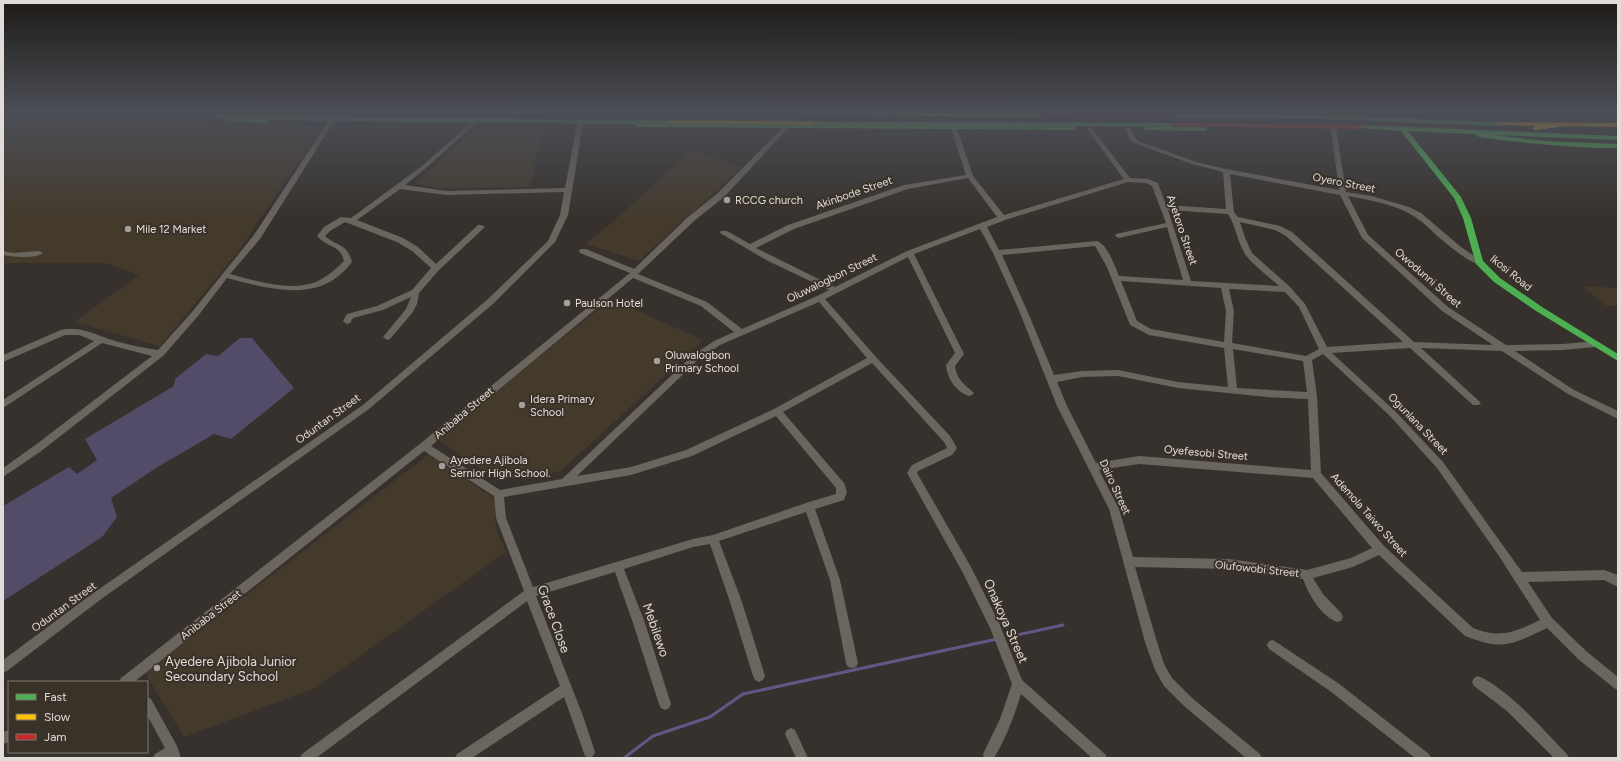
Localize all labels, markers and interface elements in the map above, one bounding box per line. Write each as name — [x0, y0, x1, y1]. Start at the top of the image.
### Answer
street label: Oyero Street — [1311, 171, 1377, 195]
street label: Akinbode Street — [814, 174, 894, 212]
street label: Ayetoro Street — [1164, 193, 1200, 267]
place label: RCCG church — [735, 194, 803, 207]
marker: RCCG church — [722, 195, 732, 205]
place label: Mile 12 Market — [136, 223, 206, 236]
marker: Mile 12 Market — [123, 224, 133, 234]
street label: Owodunni Street — [1392, 245, 1464, 311]
street label: Oluwalogbon Street — [785, 250, 879, 306]
street label: Ikosi Road — [1487, 252, 1535, 294]
place label: Paulson Hotel — [575, 297, 643, 310]
marker: Paulson Hotel — [562, 298, 572, 308]
place label: Oluwalogbon Primary School — [665, 349, 739, 375]
marker: Oluwalogbon Primary School — [652, 356, 662, 366]
street label: Anibaba Street — [432, 384, 496, 442]
street label: Oduntan Street — [293, 391, 363, 447]
street label: Ogunlana Street — [1385, 391, 1451, 457]
place label: Idera Primary School — [530, 393, 595, 419]
marker: Idera Primary School — [517, 400, 527, 410]
street label: Oyefesobi Street — [1163, 443, 1249, 463]
place label: Ayedere Ajibola Sernior High School. — [450, 454, 550, 480]
street label: Dairo Street — [1097, 457, 1133, 517]
marker: Ayedere Ajibola Sernior High School. — [437, 461, 447, 471]
street label: Ademola Taiwo Street — [1328, 470, 1410, 560]
street label: Olufowobi Street — [1214, 558, 1300, 580]
street label: Onakoya Street — [981, 577, 1031, 665]
street label: Oduntan Street — [29, 579, 99, 635]
street label: Grace Close — [535, 583, 573, 655]
street label: Anibaba Street — [178, 587, 244, 643]
street label: Mebilewo — [640, 601, 672, 659]
place label: Ayedere Ajibola Junior Secoundary School — [165, 654, 297, 684]
marker: Ayedere Ajibola Junior Secoundary School — [152, 663, 162, 673]
legend — [8, 681, 148, 753]
text: Fast — [44, 690, 67, 704]
text: Slow — [44, 710, 71, 724]
text: Jam — [44, 730, 67, 744]

